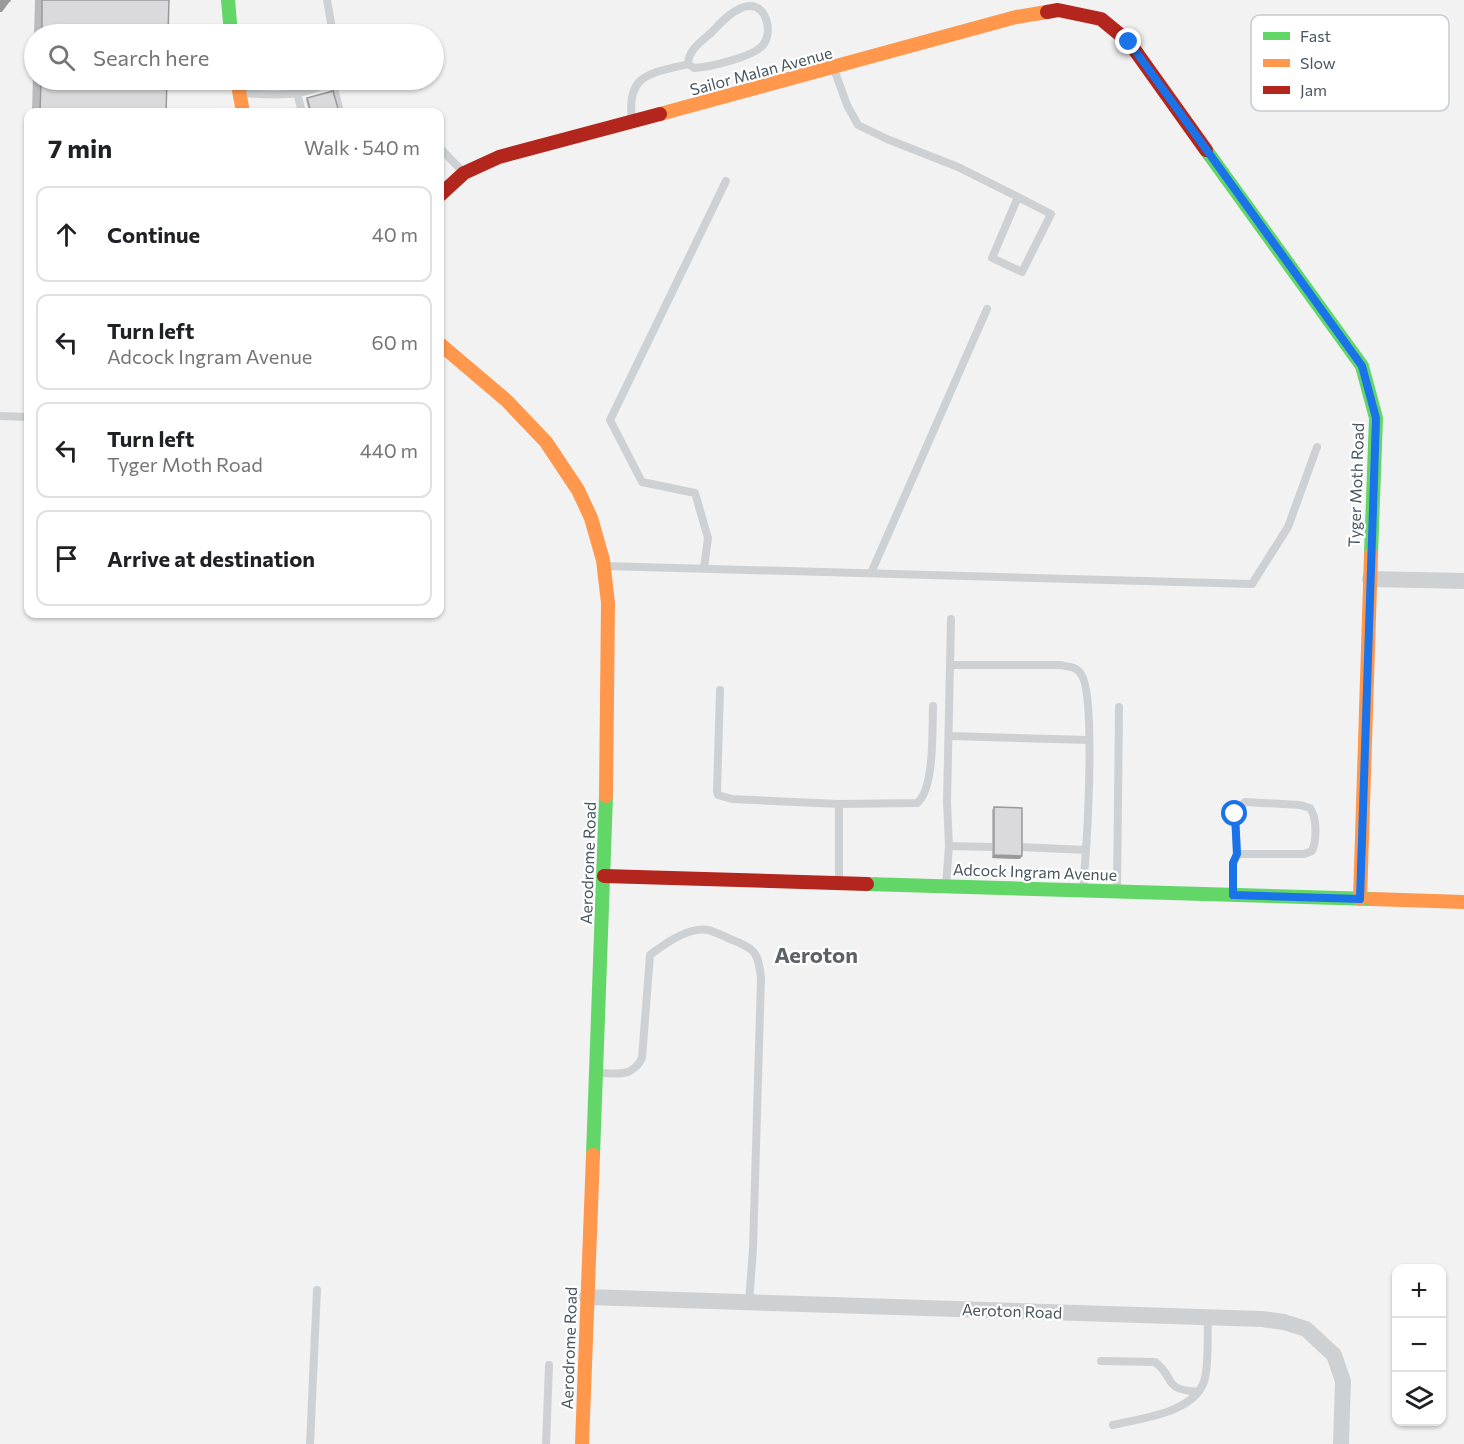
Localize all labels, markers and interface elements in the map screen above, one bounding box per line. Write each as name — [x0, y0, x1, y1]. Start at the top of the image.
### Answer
legend — [1251, 15, 1449, 111]
search box — [24, 24, 444, 90]
text: Fast — [1300, 26, 1331, 45]
route end — [1115, 28, 1141, 54]
icon: search — [45, 41, 78, 74]
street label: Sailor Malan Avenue — [688, 42, 834, 99]
text: Search here — [93, 44, 209, 71]
text: Slow — [1300, 53, 1336, 72]
text: Jam — [1300, 80, 1327, 99]
text: 7 min — [48, 132, 112, 163]
text: Walk · 540 m — [304, 135, 420, 159]
icon: ahead — [50, 218, 83, 251]
text: Continue — [107, 221, 200, 248]
text: 40 m — [372, 222, 418, 246]
text: Turn left — [107, 317, 194, 344]
icon: left — [50, 326, 83, 359]
text: 60 m — [372, 330, 418, 354]
text: Adcock Ingram Avenue — [107, 344, 312, 368]
street label: Tyger Moth Road — [1344, 422, 1367, 548]
text: Turn left — [107, 425, 194, 452]
icon: left — [50, 434, 83, 467]
text: 440 m — [360, 438, 418, 462]
text: Tyger Moth Road — [107, 452, 263, 476]
icon: arrive — [50, 542, 83, 575]
text: Arrive at destination — [107, 545, 315, 572]
route start — [1221, 800, 1247, 826]
street label: Aerodrome Road — [576, 801, 599, 925]
street label: Adcock Ingram Avenue — [953, 859, 1117, 884]
district label: Aeroton — [774, 941, 858, 968]
map controls — [1392, 1264, 1446, 1426]
button: + — [1392, 1264, 1446, 1318]
street label: Aerodrome Road — [557, 1286, 580, 1410]
street label: Aeroton Road — [962, 1299, 1062, 1322]
button: − — [1392, 1318, 1446, 1372]
button: layers — [1392, 1372, 1446, 1426]

